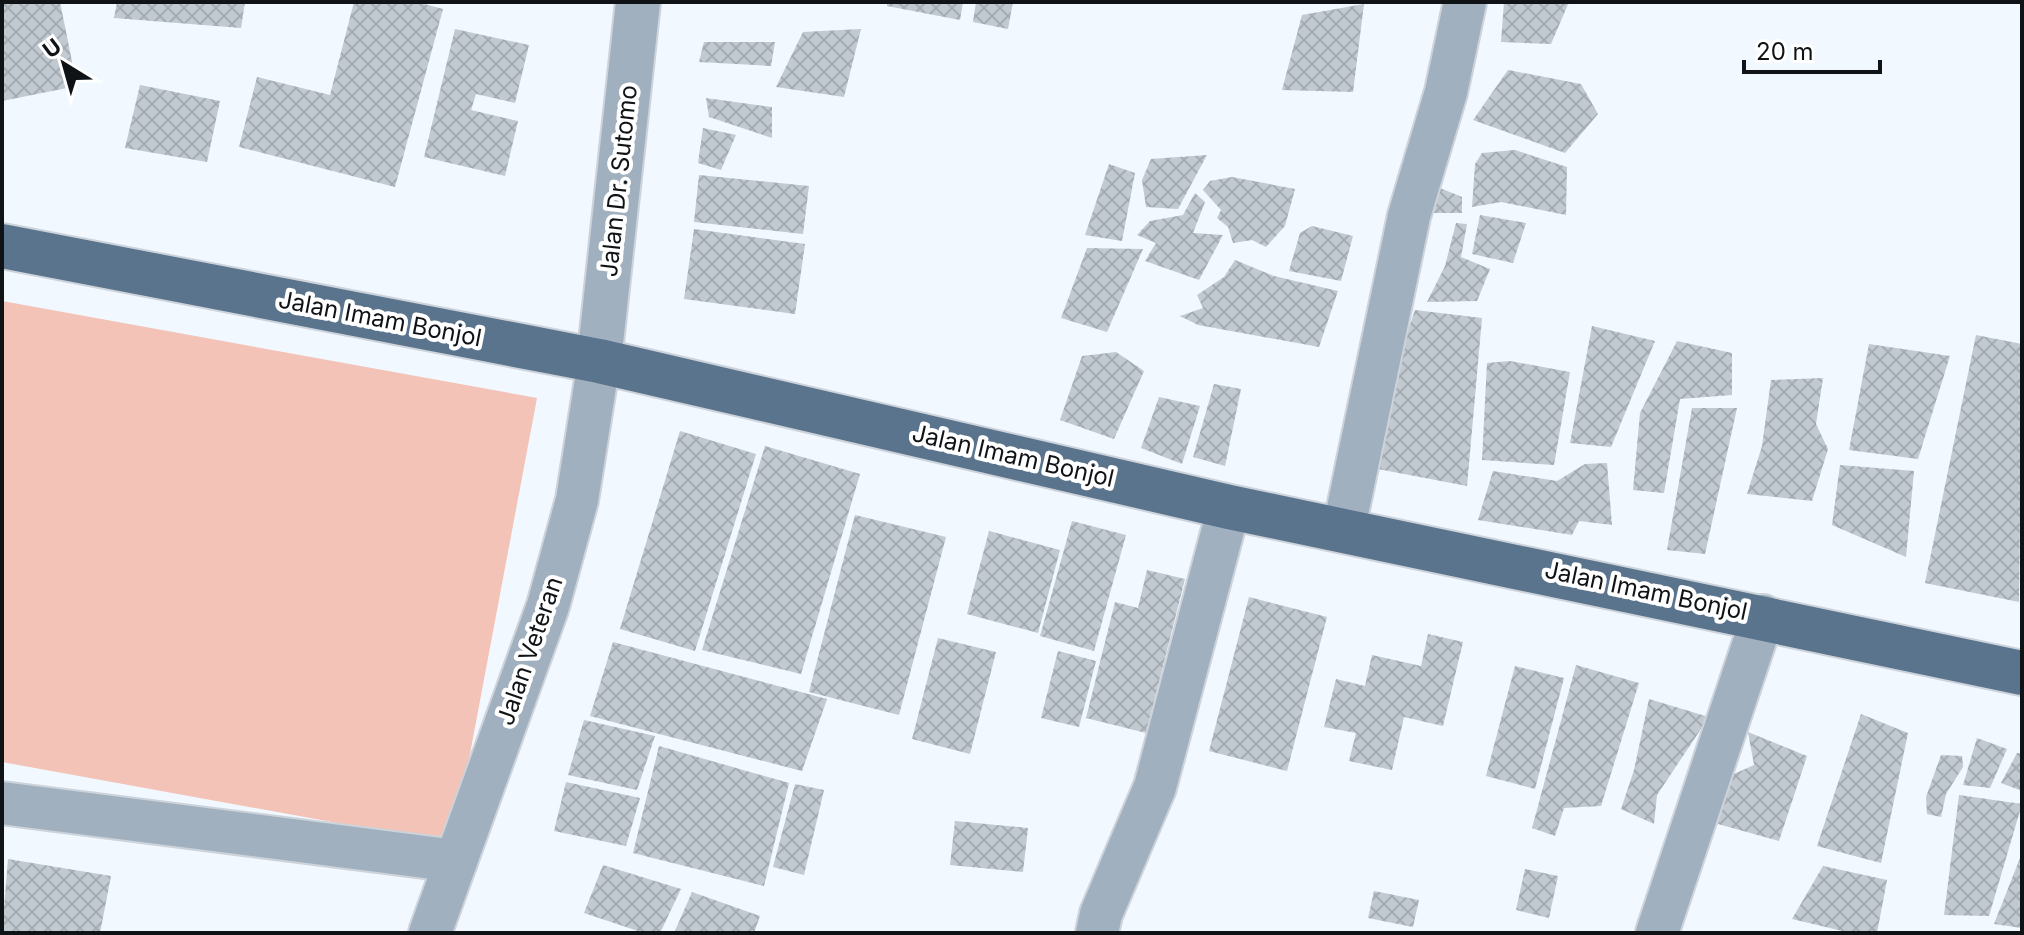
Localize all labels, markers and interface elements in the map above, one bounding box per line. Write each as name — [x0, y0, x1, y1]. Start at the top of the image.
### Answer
north arrow — [24, 24, 104, 104]
scale bar — [1744, 24, 1880, 74]
text: U — [38, 33, 66, 63]
text: 20 m — [1756, 37, 1814, 66]
street label: Jalan Dr. Sutomo — [594, 83, 643, 278]
street label: Jalan Imam Bonjol — [276, 285, 484, 352]
street label: Jalan Imam Bonjol — [909, 418, 1117, 493]
street label: Jalan Imam Bonjol — [1542, 555, 1750, 626]
street label: Jalan Veteran — [491, 573, 568, 729]

